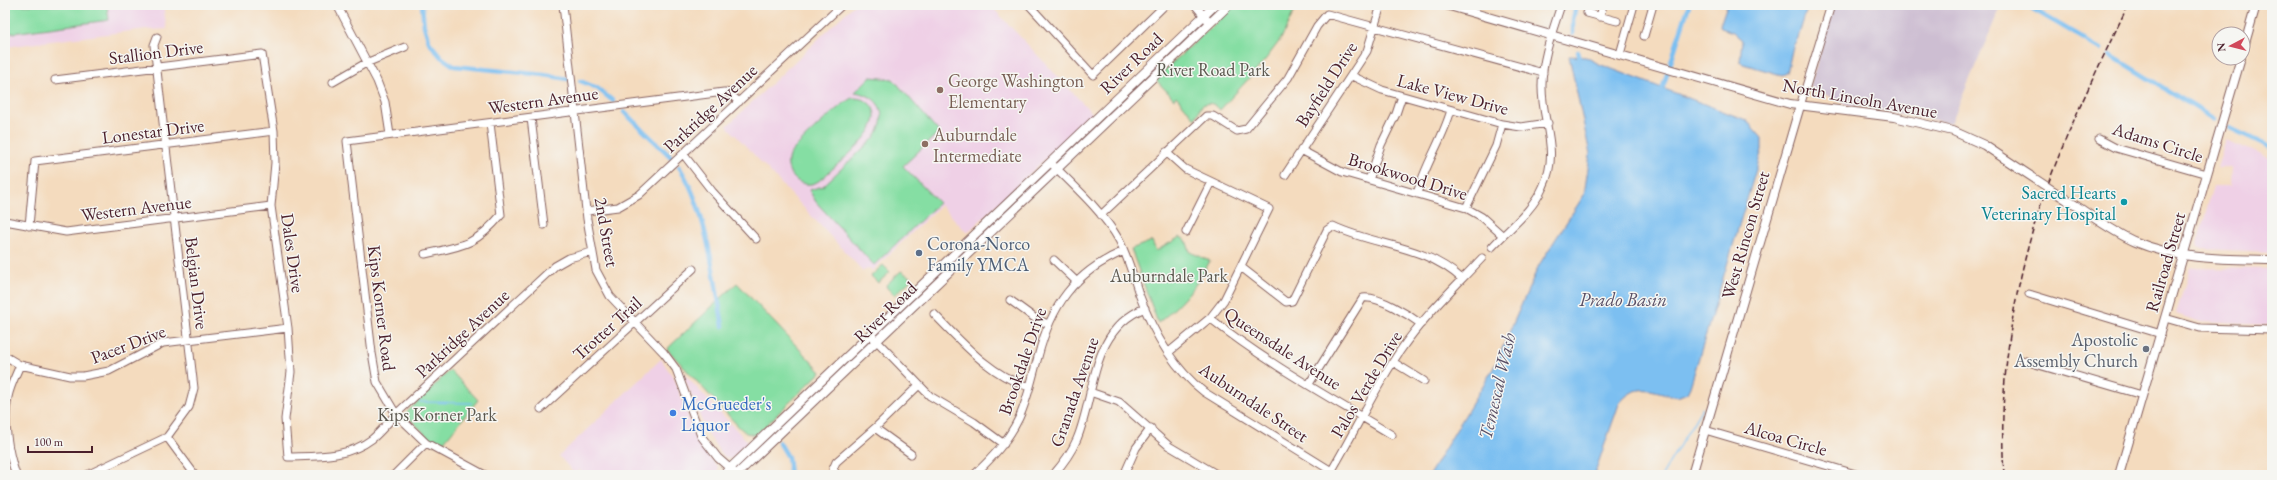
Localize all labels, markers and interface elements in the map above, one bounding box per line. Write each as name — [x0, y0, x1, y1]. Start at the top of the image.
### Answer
north arrow — [2211, 26, 2251, 66]
street label: River Road — [1095, 27, 1168, 99]
street label: Stallion Drive — [108, 35, 204, 69]
street label: Bayfield Drive — [1290, 37, 1362, 131]
text: N — [2214, 42, 2229, 52]
park label: River Road Park — [1156, 58, 1270, 81]
street label: Parkridge Avenue — [658, 59, 762, 157]
street label: Lake View Drive — [1395, 68, 1511, 120]
place label: George Washington Elementary — [948, 69, 1085, 113]
street label: North Lincoln Avenue — [1781, 73, 1939, 123]
street label: Western Avenue — [486, 81, 600, 119]
marker: George Washington Elementary — [935, 85, 945, 95]
street label: Lonestar Drive — [101, 113, 205, 149]
street label: Adams Circle — [2109, 116, 2206, 167]
place label: Auburndale Intermediate — [932, 123, 1022, 167]
marker: Auburndale Intermediate — [920, 139, 930, 149]
street label: Brookwood Drive — [1346, 147, 1470, 205]
street label: West Rincon Street — [1716, 168, 1774, 302]
place label: Sacred Hearts Veterinary Hospital — [1981, 181, 2116, 225]
street label: Western Avenue — [80, 190, 192, 226]
street label: 2nd Street — [590, 195, 624, 269]
marker: Sacred Hearts Veterinary Hospital — [2119, 197, 2129, 207]
street label: Railroad Street — [2140, 209, 2190, 315]
street label: Dales Drive — [276, 212, 310, 294]
place label: Corona-Norco Family YMCA — [927, 232, 1030, 276]
street label: Belgian Drive — [180, 235, 214, 331]
street label: Kips Korner Road — [363, 244, 401, 373]
marker: Corona-Norco Family YMCA — [914, 248, 924, 258]
park label: Auburndale Park — [1109, 264, 1229, 287]
street label: River Road — [849, 276, 922, 348]
street label: Parkridge Avenue — [410, 284, 514, 382]
water label: Prado Basin — [1579, 287, 1667, 312]
street label: Trotter Trail — [568, 291, 646, 365]
street label: Queensdale Avenue — [1220, 302, 1346, 394]
street label: Brookdale Drive — [993, 304, 1051, 418]
street label: Pacer Drive — [87, 319, 169, 369]
street label: Palos Verde Drive — [1325, 326, 1407, 442]
place label: Apostolic Assembly Church — [2013, 328, 2138, 372]
water label: Temescal Wash — [1473, 330, 1521, 442]
street label: Granada Avenue — [1044, 334, 1104, 450]
marker: Apostolic Assembly Church — [2141, 344, 2151, 354]
street label: Auburndale Street — [1194, 356, 1313, 447]
place label: McGrueder's Liquor — [681, 392, 771, 436]
park label: Kips Korner Park — [377, 403, 497, 426]
marker: McGrueder's Liquor — [668, 408, 678, 418]
street label: Alcoa Circle — [1741, 415, 1830, 461]
scale bar — [28, 428, 92, 454]
text: 100 m — [34, 434, 64, 450]

